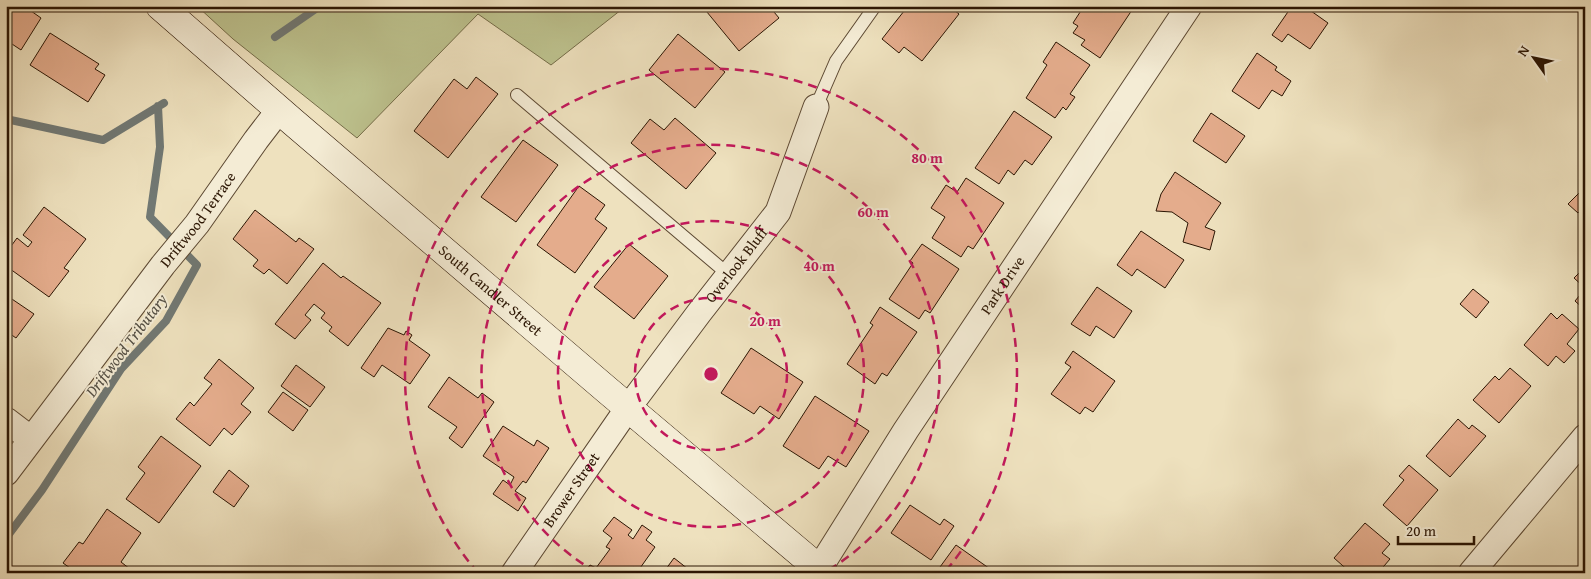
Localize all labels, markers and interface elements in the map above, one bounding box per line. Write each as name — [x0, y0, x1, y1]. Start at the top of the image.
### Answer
north arrow — [1508, 32, 1558, 82]
text: N — [1512, 41, 1534, 60]
text: 80 m — [911, 147, 943, 168]
street label: Driftwood Terrace — [155, 167, 241, 271]
text: 60 m — [857, 201, 889, 222]
street label: Overlook Bluff — [700, 222, 773, 307]
street label: South Candler Street — [434, 240, 548, 341]
street label: Park Drive — [975, 252, 1029, 318]
text: 40 m — [803, 255, 835, 276]
water label: Driftwood Tributary — [79, 288, 173, 402]
text: 20 m — [749, 310, 781, 331]
centre of rings — [702, 365, 720, 383]
street label: Brower Street — [538, 447, 605, 531]
scale bar — [1398, 514, 1475, 546]
text: 20 m — [1406, 520, 1437, 541]

